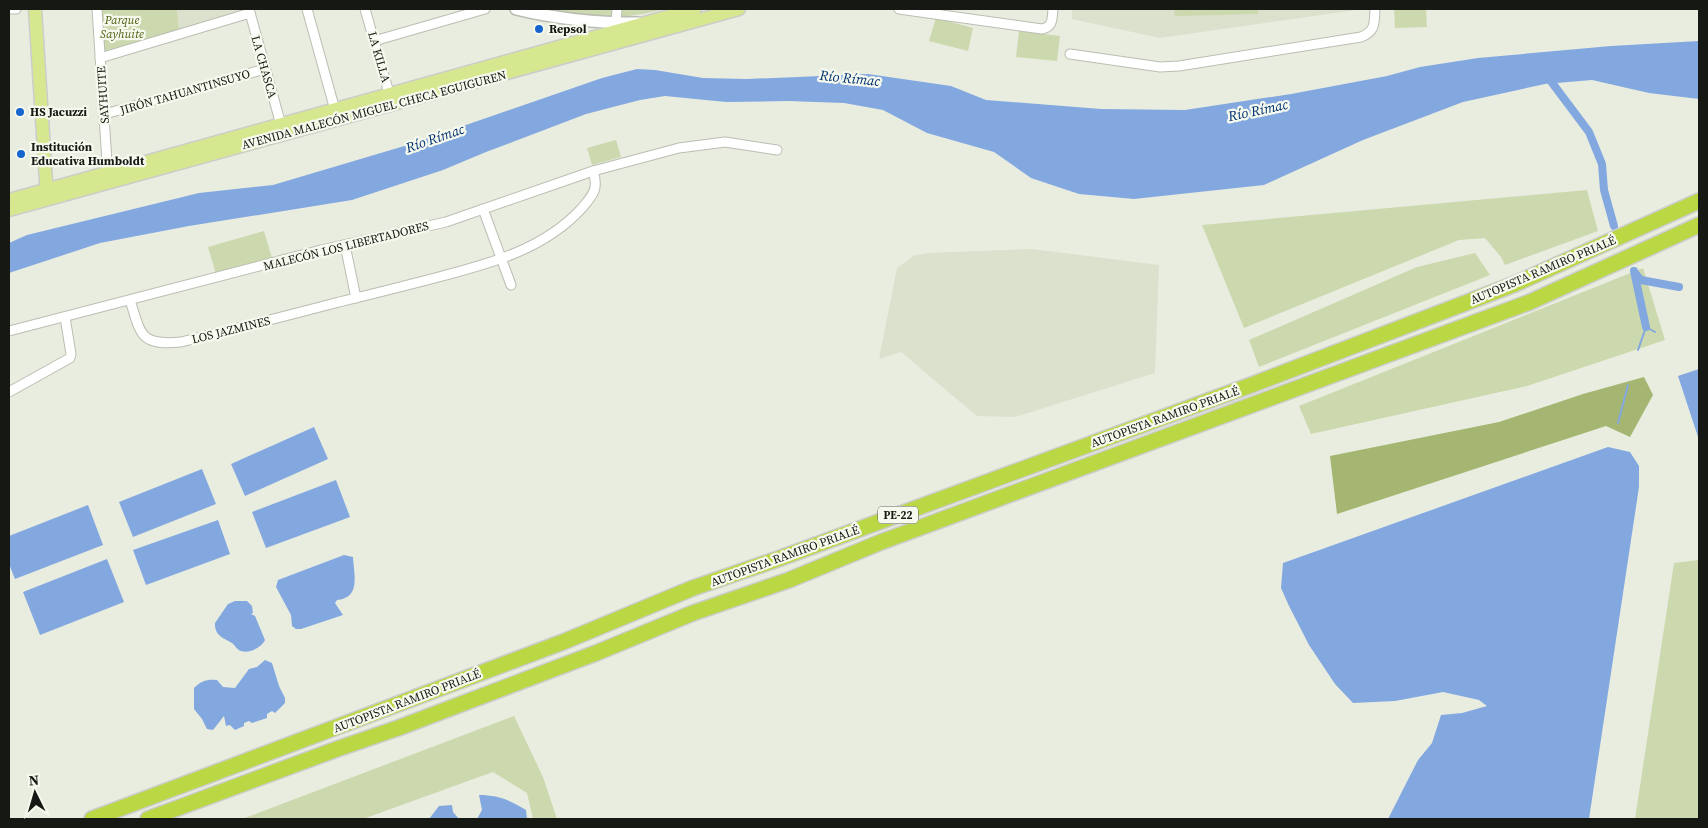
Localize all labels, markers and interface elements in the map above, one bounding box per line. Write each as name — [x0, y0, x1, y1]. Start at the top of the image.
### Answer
park label: Parque Sayhuite — [100, 12, 144, 42]
place label: Repsol — [549, 21, 587, 37]
marker: Repsol — [533, 23, 545, 35]
street label: LA KILLA — [364, 30, 394, 84]
street label: LA CHASCA — [247, 34, 281, 100]
water label: Río Rímac — [818, 65, 882, 91]
street label: SAYHUITE — [93, 66, 113, 124]
street label: JIRÓN TAHUANTINSUYO — [117, 66, 252, 119]
street label: AVENIDA MALECÓN MIGUEL CHECA EGUIGUREN — [240, 67, 508, 153]
water label: Río Rímac — [1225, 94, 1290, 126]
place label: HS Jacuzzi — [30, 104, 87, 120]
marker: HS Jacuzzi — [14, 106, 26, 118]
water label: Río Rímac — [402, 119, 467, 158]
place label: Institución Educativa Humboldt — [31, 139, 145, 169]
marker: Institución Educativa Humboldt — [15, 148, 27, 160]
street label: MALECÓN LOS LIBERTADORES — [261, 218, 431, 274]
street label: AUTOPISTA RAMIRO PRIALÉ — [1468, 232, 1618, 308]
street label: LOS JAZMINES — [190, 313, 272, 347]
street label: AUTOPISTA RAMIRO PRIALÉ — [1089, 383, 1241, 451]
road number: PE-22 — [878, 506, 918, 524]
street label: AUTOPISTA RAMIRO PRIALÉ — [709, 522, 861, 590]
street label: AUTOPISTA RAMIRO PRIALÉ — [331, 665, 483, 737]
north arrow — [10, 768, 60, 818]
text: N — [28, 770, 40, 790]

